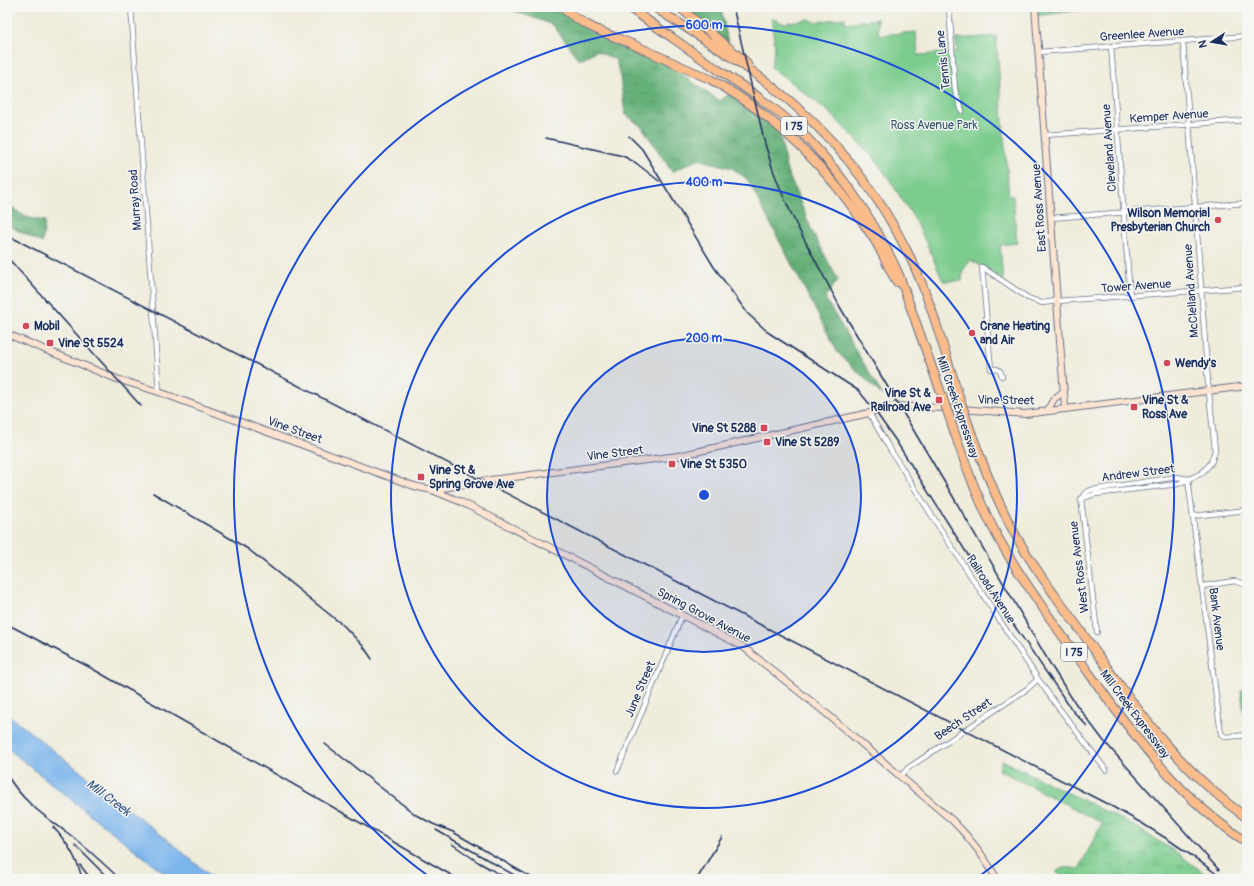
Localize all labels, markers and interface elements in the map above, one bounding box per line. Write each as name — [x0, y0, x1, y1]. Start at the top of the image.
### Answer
text: 600 m — [686, 18, 723, 33]
north arrow — [1192, 22, 1232, 62]
street label: Greenlee Avenue — [1099, 24, 1185, 45]
street label: Tennis Lane — [933, 29, 954, 91]
text: N — [1195, 38, 1210, 49]
street label: Cleveland Avenue — [1099, 104, 1120, 192]
street label: Kemper Avenue — [1129, 106, 1209, 127]
road number: I 75 — [781, 117, 807, 135]
park label: Ross Avenue Park — [890, 118, 978, 133]
street label: East Ross Avenue — [1029, 163, 1050, 253]
street label: Murray Road — [126, 169, 145, 231]
text: 400 m — [685, 175, 723, 190]
place label: Wilson Memorial Presbyterian Church — [1110, 206, 1210, 235]
marker: Wilson Memorial Presbyterian Church — [1213, 215, 1223, 225]
street label: McClelland Avenue — [1181, 243, 1202, 338]
street label: Tower Avenue — [1100, 277, 1172, 296]
place label: Mobil — [34, 319, 60, 334]
place label: Crane Heating and Air — [980, 319, 1050, 348]
marker: Mobil — [21, 321, 31, 331]
marker: Crane Heating and Air — [967, 328, 977, 338]
text: 200 m — [686, 331, 723, 346]
place label: Vine St 5524 — [58, 336, 124, 351]
marker: Vine St 5524 — [45, 338, 55, 348]
street label: Mill Creek Expressway — [933, 354, 982, 460]
place label: Wendy's — [1175, 356, 1217, 371]
marker: Wendy's — [1162, 358, 1172, 368]
place label: Vine St & Railroad Ave — [871, 386, 932, 415]
street label: Vine Street — [977, 393, 1035, 408]
place label: Vine St & Ross Ave — [1142, 393, 1189, 422]
marker: Vine St & Railroad Ave — [934, 395, 944, 405]
marker: Vine St & Ross Ave — [1129, 402, 1139, 412]
street label: Vine Street — [265, 414, 324, 447]
place label: Vine St 5288 — [692, 421, 756, 436]
marker: Vine St 5288 — [759, 423, 769, 433]
place label: Vine St 5289 — [775, 435, 839, 450]
marker: Vine St 5289 — [762, 437, 772, 447]
street label: Vine Street — [586, 443, 644, 464]
place label: Vine St 5350 — [680, 457, 747, 472]
marker: Vine St 5350 — [667, 459, 677, 469]
street label: Andrew Street — [1101, 462, 1176, 485]
place label: Vine St & Spring Grove Ave — [429, 463, 515, 492]
marker: Vine St & Spring Grove Ave — [416, 472, 426, 482]
centre of rings — [697, 488, 711, 502]
street label: West Ross Avenue — [1066, 520, 1093, 614]
street label: Railroad Avenue — [963, 552, 1018, 627]
street label: Spring Grove Avenue — [654, 584, 753, 646]
street label: Bank Avenue — [1205, 587, 1228, 651]
road number: I 75 — [1061, 643, 1087, 661]
street label: June Street — [622, 659, 659, 720]
street label: Mill Creek Expressway — [1096, 667, 1173, 761]
street label: Beech Street — [932, 695, 995, 744]
water label: Mill Creek — [83, 776, 135, 821]

